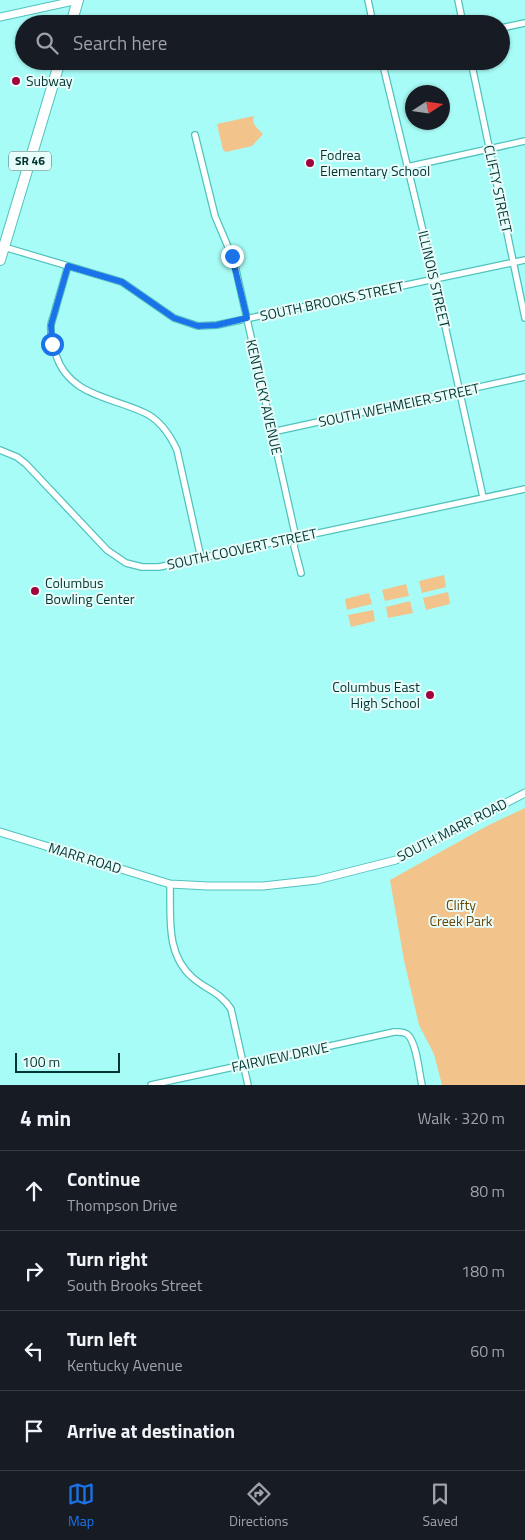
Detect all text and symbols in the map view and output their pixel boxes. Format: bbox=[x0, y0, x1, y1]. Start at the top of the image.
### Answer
search box bbox=[15, 15, 510, 70]
text: Search here bbox=[73, 28, 167, 57]
icon: search bbox=[33, 29, 61, 57]
place label: Subway bbox=[26, 70, 73, 91]
marker: Subway bbox=[10, 75, 22, 87]
north arrow bbox=[405, 85, 450, 130]
street label: CLIFTY STREET bbox=[479, 143, 518, 235]
place label: Fodrea Elementary School bbox=[320, 144, 430, 181]
road number: SR 46 bbox=[9, 152, 51, 170]
marker: Fodrea Elementary School bbox=[304, 157, 316, 169]
street label: ILLINOIS STREET bbox=[413, 228, 456, 330]
route end bbox=[221, 245, 244, 268]
street label: SOUTH BROOKS STREET bbox=[258, 275, 406, 326]
route start bbox=[41, 333, 64, 356]
street label: KENTUCKY AVENUE bbox=[241, 337, 288, 457]
street label: SOUTH WEHMEIER STREET bbox=[316, 377, 482, 432]
street label: SOUTH COOVERT STREET bbox=[165, 522, 319, 575]
place label: Columbus Bowling Center bbox=[45, 572, 135, 609]
marker: Columbus Bowling Center bbox=[29, 585, 41, 597]
place label: Columbus East High School bbox=[332, 676, 420, 713]
marker: Columbus East High School bbox=[424, 689, 436, 701]
street label: SOUTH MARR ROAD bbox=[393, 793, 511, 866]
street label: MARR ROAD bbox=[46, 836, 124, 879]
park label: Clifty Creek Park bbox=[430, 894, 493, 931]
street label: FAIRVIEW DRIVE bbox=[229, 1036, 331, 1077]
scale bar bbox=[15, 1050, 120, 1073]
text: 100 m bbox=[22, 1051, 60, 1072]
text: 4 min bbox=[20, 1102, 71, 1134]
text: Walk · 320 m bbox=[417, 1106, 505, 1130]
text: Continue bbox=[67, 1164, 140, 1193]
icon: ahead bbox=[20, 1177, 48, 1205]
text: 80 m bbox=[470, 1179, 505, 1203]
text: Thompson Drive bbox=[67, 1193, 177, 1217]
text: Turn right bbox=[67, 1244, 148, 1273]
icon: right bbox=[20, 1257, 48, 1285]
text: 180 m bbox=[461, 1259, 505, 1283]
text: South Brooks Street bbox=[67, 1273, 202, 1297]
text: Turn left bbox=[67, 1324, 137, 1353]
icon: left bbox=[20, 1337, 48, 1365]
text: 60 m bbox=[470, 1339, 505, 1363]
text: Kentucky Avenue bbox=[67, 1353, 183, 1377]
text: Arrive at destination bbox=[67, 1416, 235, 1445]
icon: arrive bbox=[20, 1417, 48, 1445]
tab: Map bbox=[67, 1480, 95, 1531]
tab: Directions bbox=[229, 1480, 288, 1531]
tab: Saved bbox=[422, 1480, 458, 1531]

